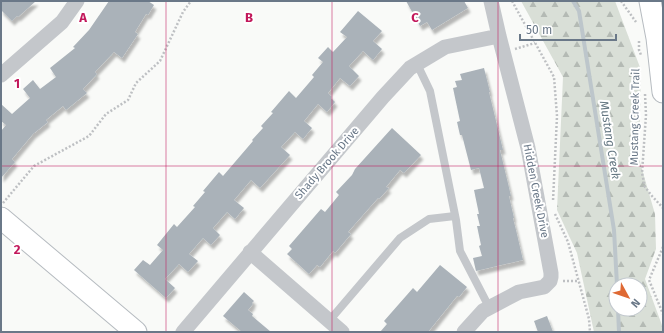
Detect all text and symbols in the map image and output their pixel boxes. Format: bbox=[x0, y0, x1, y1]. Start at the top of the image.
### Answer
text: A bbox=[78, 10, 87, 25]
text: B bbox=[245, 10, 253, 25]
text: C bbox=[411, 10, 419, 25]
scale bar bbox=[520, 16, 616, 42]
text: 50 m bbox=[526, 23, 552, 37]
street label: Mustang Creek Trail bbox=[628, 68, 642, 166]
text: 1 bbox=[14, 76, 20, 91]
water label: Mustang Creek bbox=[597, 100, 623, 181]
street label: Shady Brook Drive bbox=[292, 124, 362, 202]
street label: Hidden Creek Drive bbox=[521, 143, 551, 239]
text: 2 bbox=[14, 242, 21, 257]
north arrow bbox=[608, 277, 648, 317]
text: N bbox=[628, 296, 643, 310]

